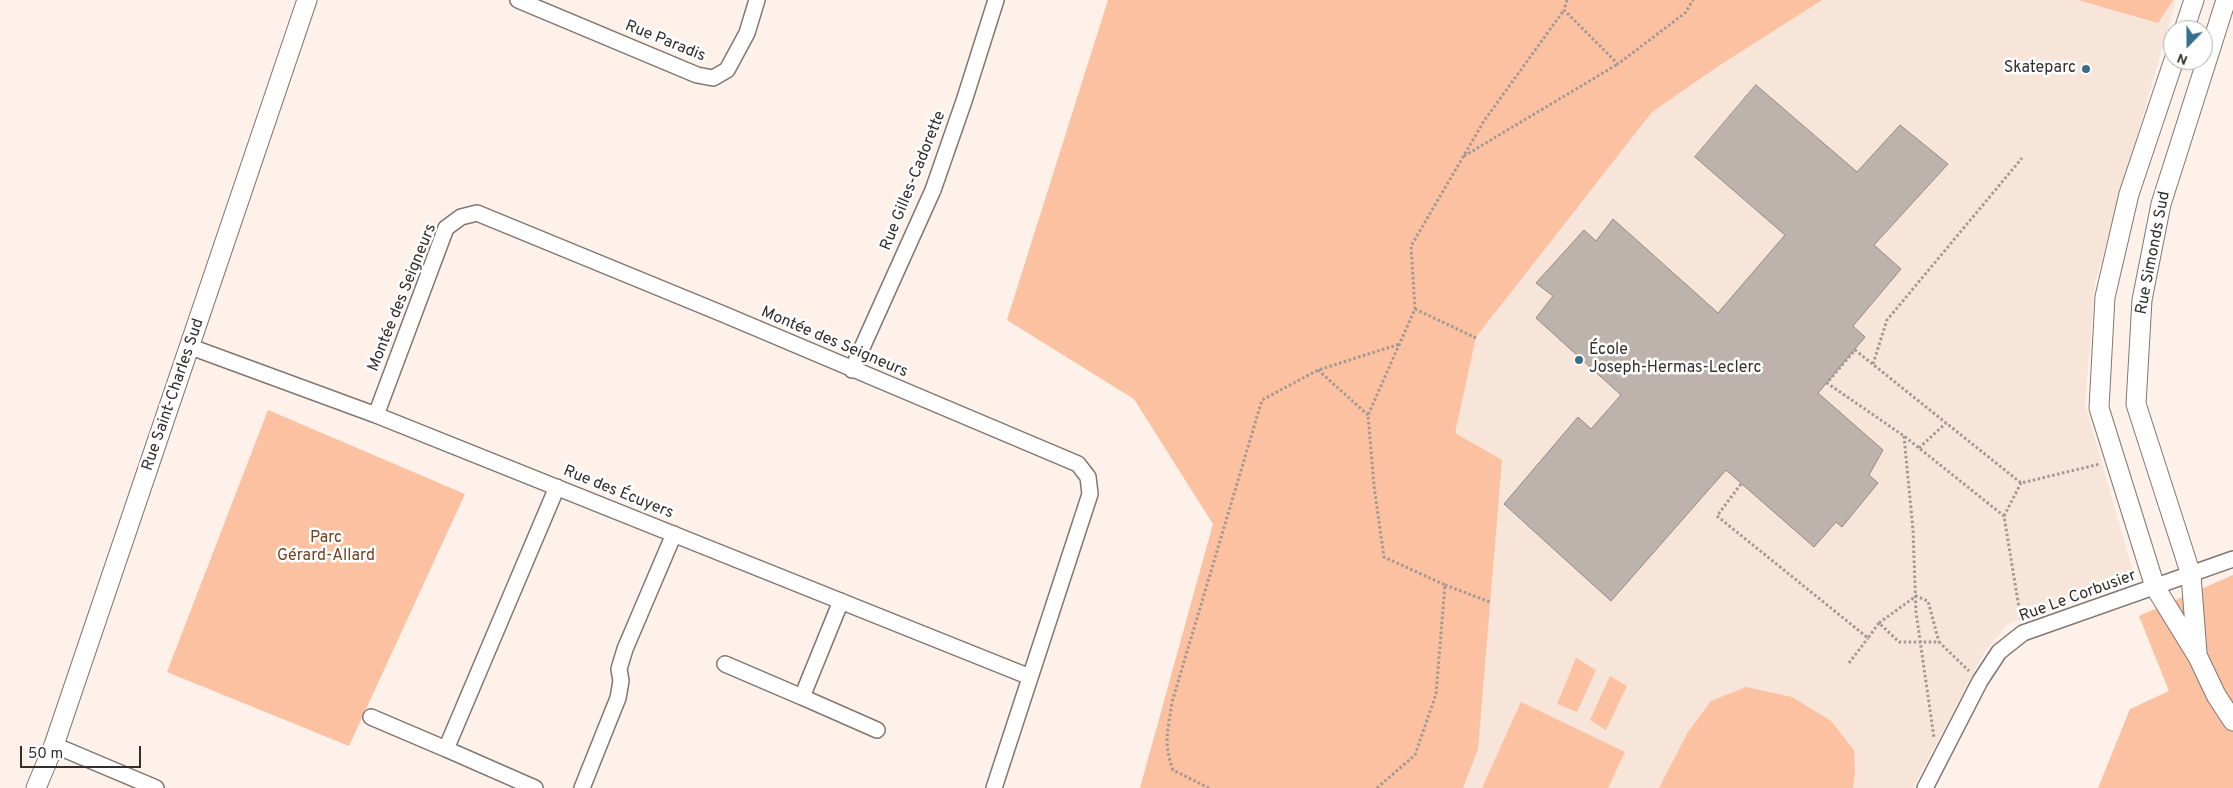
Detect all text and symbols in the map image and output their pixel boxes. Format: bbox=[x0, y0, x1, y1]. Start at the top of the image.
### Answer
street label: Rue Paradis bbox=[622, 17, 708, 67]
north arrow bbox=[2163, 20, 2213, 70]
text: N bbox=[2175, 49, 2190, 68]
place label: Skateparc bbox=[2004, 59, 2076, 79]
marker: Skateparc bbox=[2080, 63, 2092, 75]
street label: Rue Gilles-Cadorette bbox=[877, 108, 951, 254]
street label: Rue Simonds Sud bbox=[2133, 190, 2175, 316]
street label: Montée des Seigneurs bbox=[365, 221, 441, 375]
street label: Montée des Seigneurs bbox=[758, 303, 910, 383]
street label: Rue Saint-Charles Sud bbox=[139, 316, 209, 474]
place label: École Joseph-Hermas-Leclerc bbox=[1589, 341, 1761, 379]
marker: École Joseph-Hermas-Leclerc bbox=[1573, 354, 1585, 366]
street label: Rue des Écuyers bbox=[560, 462, 676, 524]
park label: Parc Gérard-Allard bbox=[277, 529, 375, 567]
street label: Rue Le Corbusier bbox=[2017, 567, 2139, 627]
scale bar bbox=[22, 736, 144, 768]
text: 50 m bbox=[28, 745, 63, 764]

